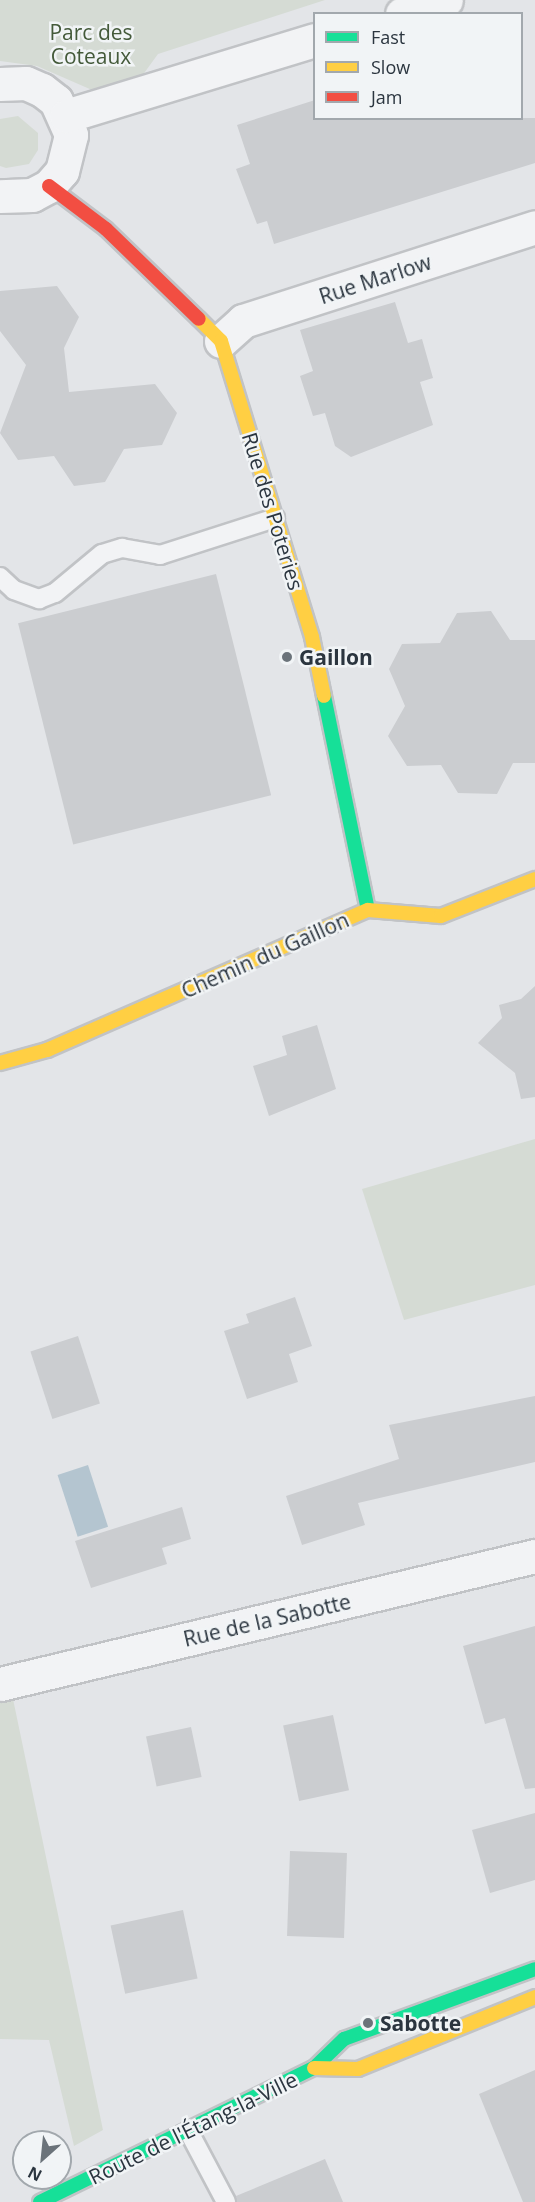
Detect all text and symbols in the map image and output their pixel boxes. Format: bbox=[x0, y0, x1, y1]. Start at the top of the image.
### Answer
legend bbox=[313, 12, 523, 120]
park label: Parc des Coteaux bbox=[49, 19, 133, 69]
text: Fast bbox=[371, 25, 405, 49]
text: Slow bbox=[371, 55, 410, 79]
text: Jam bbox=[371, 85, 403, 109]
street label: Rue Marlow bbox=[316, 249, 434, 309]
street label: Rue des Poteries bbox=[237, 429, 309, 593]
place label: Gaillon bbox=[299, 644, 373, 670]
marker: Gaillon bbox=[280, 650, 294, 664]
street label: Chemin du Gaillon bbox=[177, 907, 353, 1003]
street label: Rue de la Sabotte bbox=[181, 1588, 353, 1652]
place label: Sabotte bbox=[380, 2010, 461, 2036]
marker: Sabotte bbox=[361, 2016, 375, 2030]
street label: Route de l'Étang-la-Ville bbox=[85, 2066, 301, 2190]
north arrow bbox=[12, 2130, 72, 2190]
text: N bbox=[24, 2162, 46, 2187]

